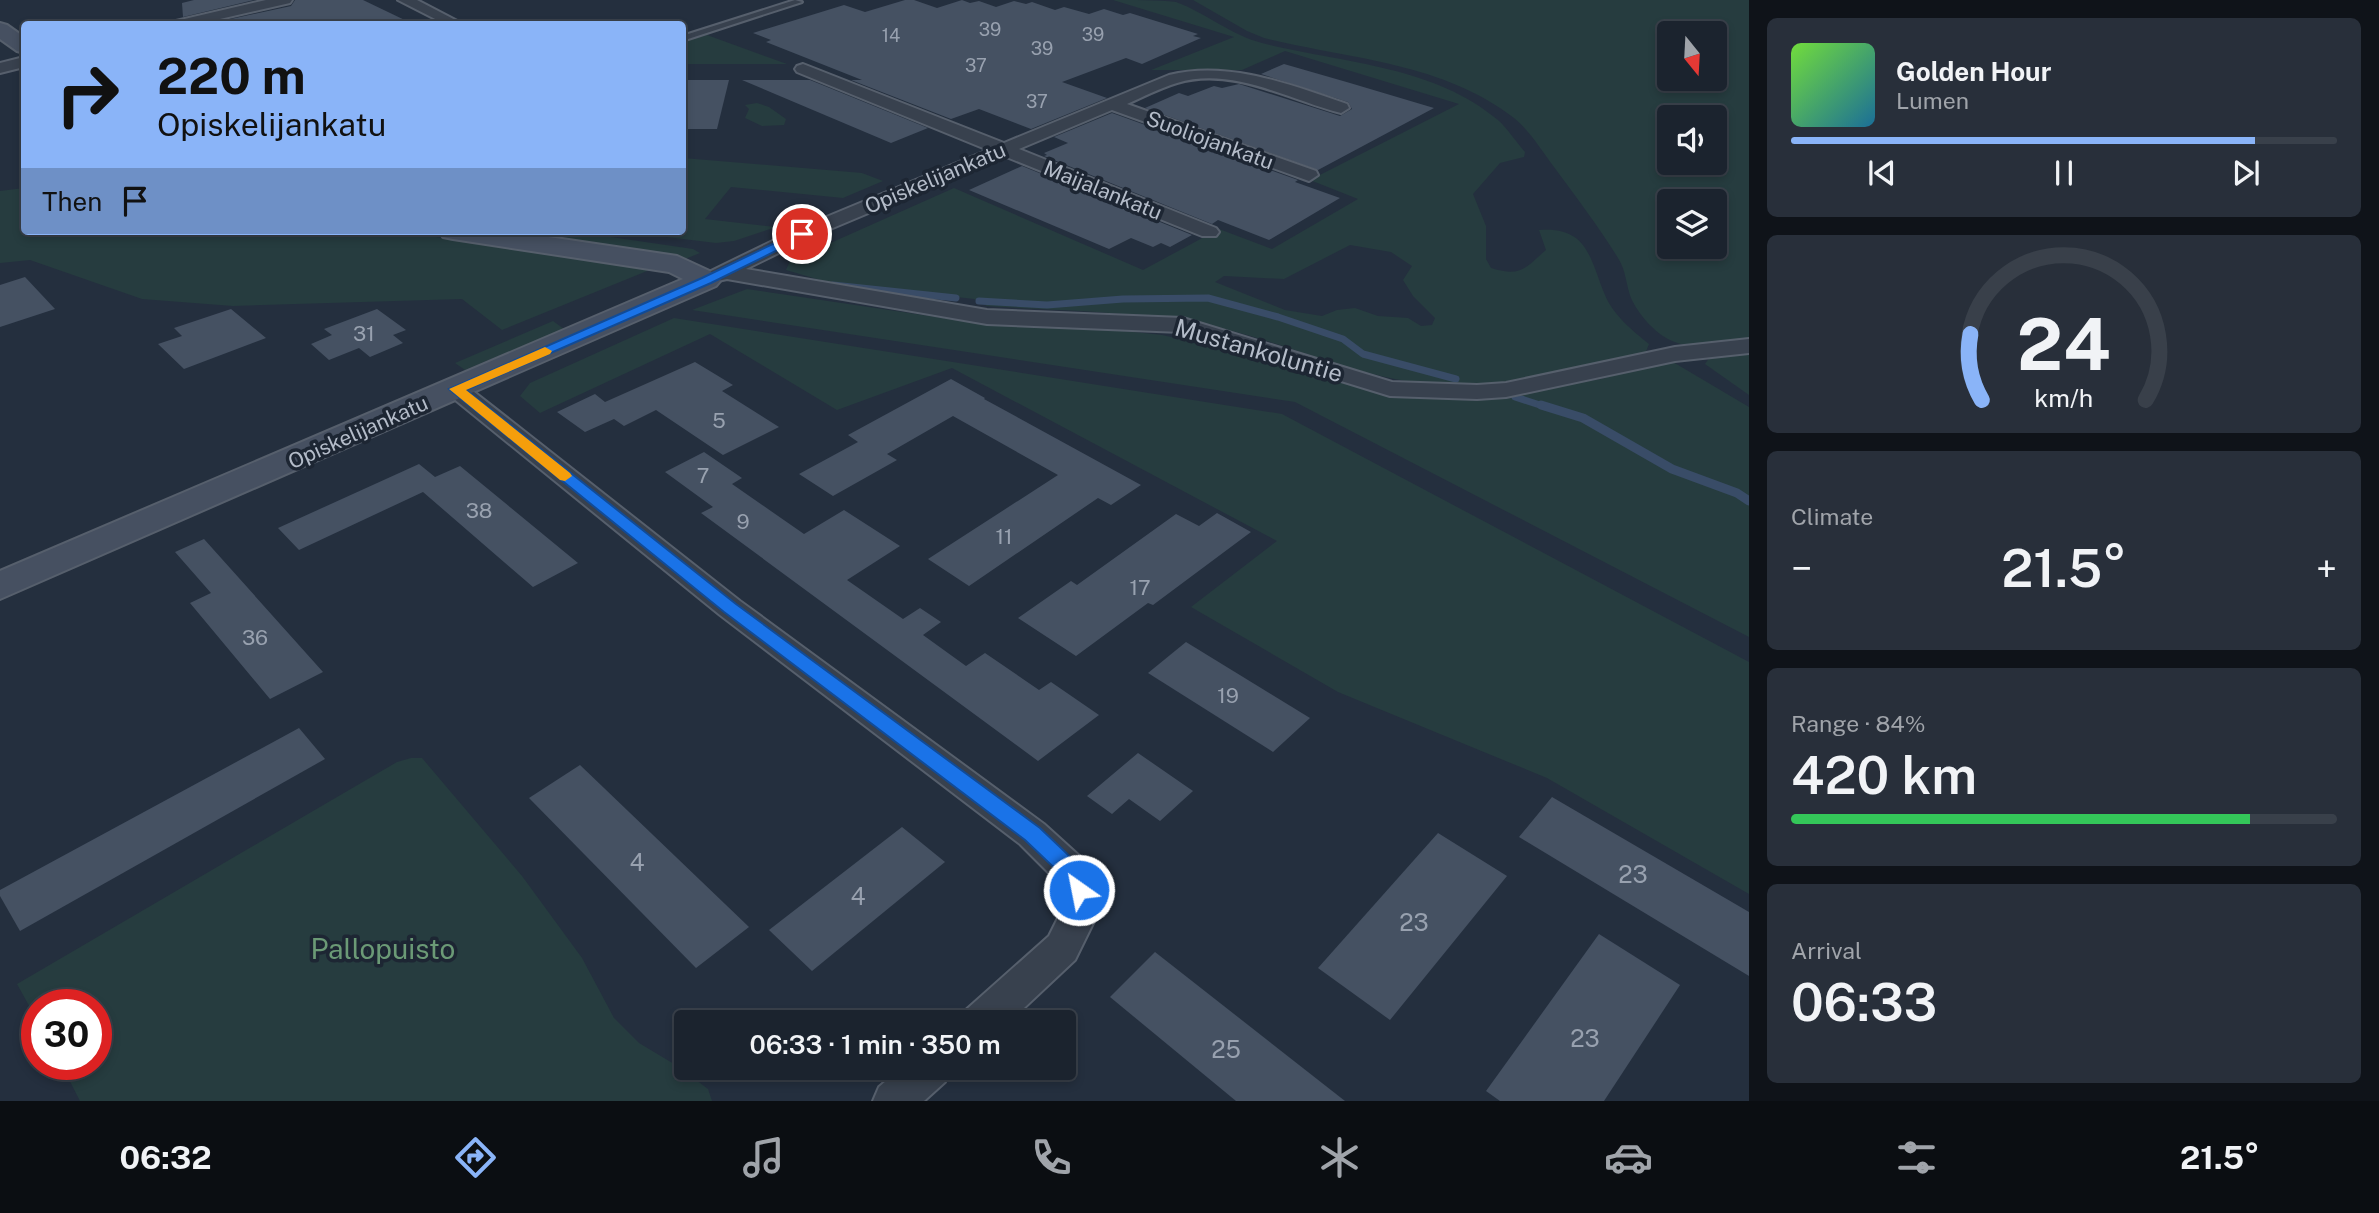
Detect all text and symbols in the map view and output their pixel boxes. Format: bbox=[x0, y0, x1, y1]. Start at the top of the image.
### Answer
house number: 39 bbox=[979, 19, 1001, 40]
north arrow bbox=[1657, 21, 1727, 91]
map controls bbox=[1657, 21, 1727, 259]
house number: 39 bbox=[1082, 24, 1104, 45]
house number: 14 bbox=[882, 25, 900, 46]
house number: 39 bbox=[1031, 38, 1053, 59]
text: 220 m bbox=[157, 47, 306, 105]
icon: right bbox=[42, 49, 133, 140]
house number: 37 bbox=[965, 55, 987, 76]
text: Golden Hour bbox=[1896, 56, 2051, 87]
text: Lumen bbox=[1896, 87, 1969, 114]
house number: 37 bbox=[1026, 91, 1048, 112]
street label: Suoliojankatu bbox=[1143, 105, 1277, 175]
button: sound bbox=[1657, 105, 1727, 175]
text: Opiskelijankatu bbox=[157, 106, 386, 143]
street label: Opiskelijankatu bbox=[861, 137, 1009, 219]
icon: previous bbox=[1863, 154, 1901, 192]
icon: pause bbox=[2045, 154, 2083, 192]
icon: next bbox=[2227, 154, 2265, 192]
street label: Maijalankatu bbox=[1040, 155, 1166, 225]
icon: arrive bbox=[116, 182, 154, 220]
text: Then bbox=[42, 186, 102, 217]
button: layers bbox=[1657, 189, 1727, 259]
pin bbox=[772, 204, 832, 264]
icon: arrive bbox=[783, 215, 821, 253]
text: 24 bbox=[2017, 301, 2111, 386]
street label: Mustankoluntie bbox=[1172, 313, 1346, 387]
house number: 31 bbox=[353, 321, 375, 346]
text: km/h bbox=[2035, 383, 2093, 413]
street label: Opiskelijankatu bbox=[284, 390, 432, 474]
house number: 5 bbox=[712, 408, 726, 433]
house number: 7 bbox=[697, 463, 709, 488]
house number: 38 bbox=[466, 498, 492, 523]
text: Climate bbox=[1791, 503, 1873, 530]
house number: 9 bbox=[736, 509, 750, 534]
house number: 11 bbox=[995, 524, 1013, 549]
text: 21.5° bbox=[2001, 538, 2127, 599]
text: − bbox=[1791, 546, 1812, 591]
text: + bbox=[2316, 546, 2337, 591]
house number: 17 bbox=[1129, 575, 1151, 600]
house number: 36 bbox=[242, 625, 268, 650]
house number: 19 bbox=[1217, 683, 1239, 708]
text: Range · 84% bbox=[1791, 710, 1926, 737]
text: 420 km bbox=[1791, 745, 1977, 806]
house number: 4 bbox=[629, 848, 645, 876]
position arrow bbox=[1042, 853, 1116, 927]
house number: 23 bbox=[1618, 860, 1648, 888]
house number: 4 bbox=[850, 882, 866, 910]
house number: 23 bbox=[1399, 908, 1429, 936]
park label: Pallopuisto bbox=[311, 932, 455, 965]
text: Arrival bbox=[1791, 937, 1862, 964]
text: 06:33 bbox=[1791, 972, 1937, 1033]
speed limit sign: 30 bbox=[21, 989, 112, 1080]
house number: 23 bbox=[1570, 1024, 1600, 1052]
text: 06:33 · 1 min · 350 m bbox=[749, 1029, 1001, 1060]
house number: 25 bbox=[1211, 1035, 1241, 1063]
icon: directions bbox=[451, 1133, 500, 1182]
icon: music bbox=[739, 1133, 788, 1182]
icon: phone bbox=[1027, 1133, 1076, 1182]
icon: climate bbox=[1315, 1133, 1364, 1182]
icon: car bbox=[1604, 1133, 1653, 1182]
icon: filters bbox=[1892, 1133, 1941, 1182]
text: 06:32 bbox=[120, 1139, 211, 1176]
text: 21.5° bbox=[2180, 1139, 2259, 1176]

